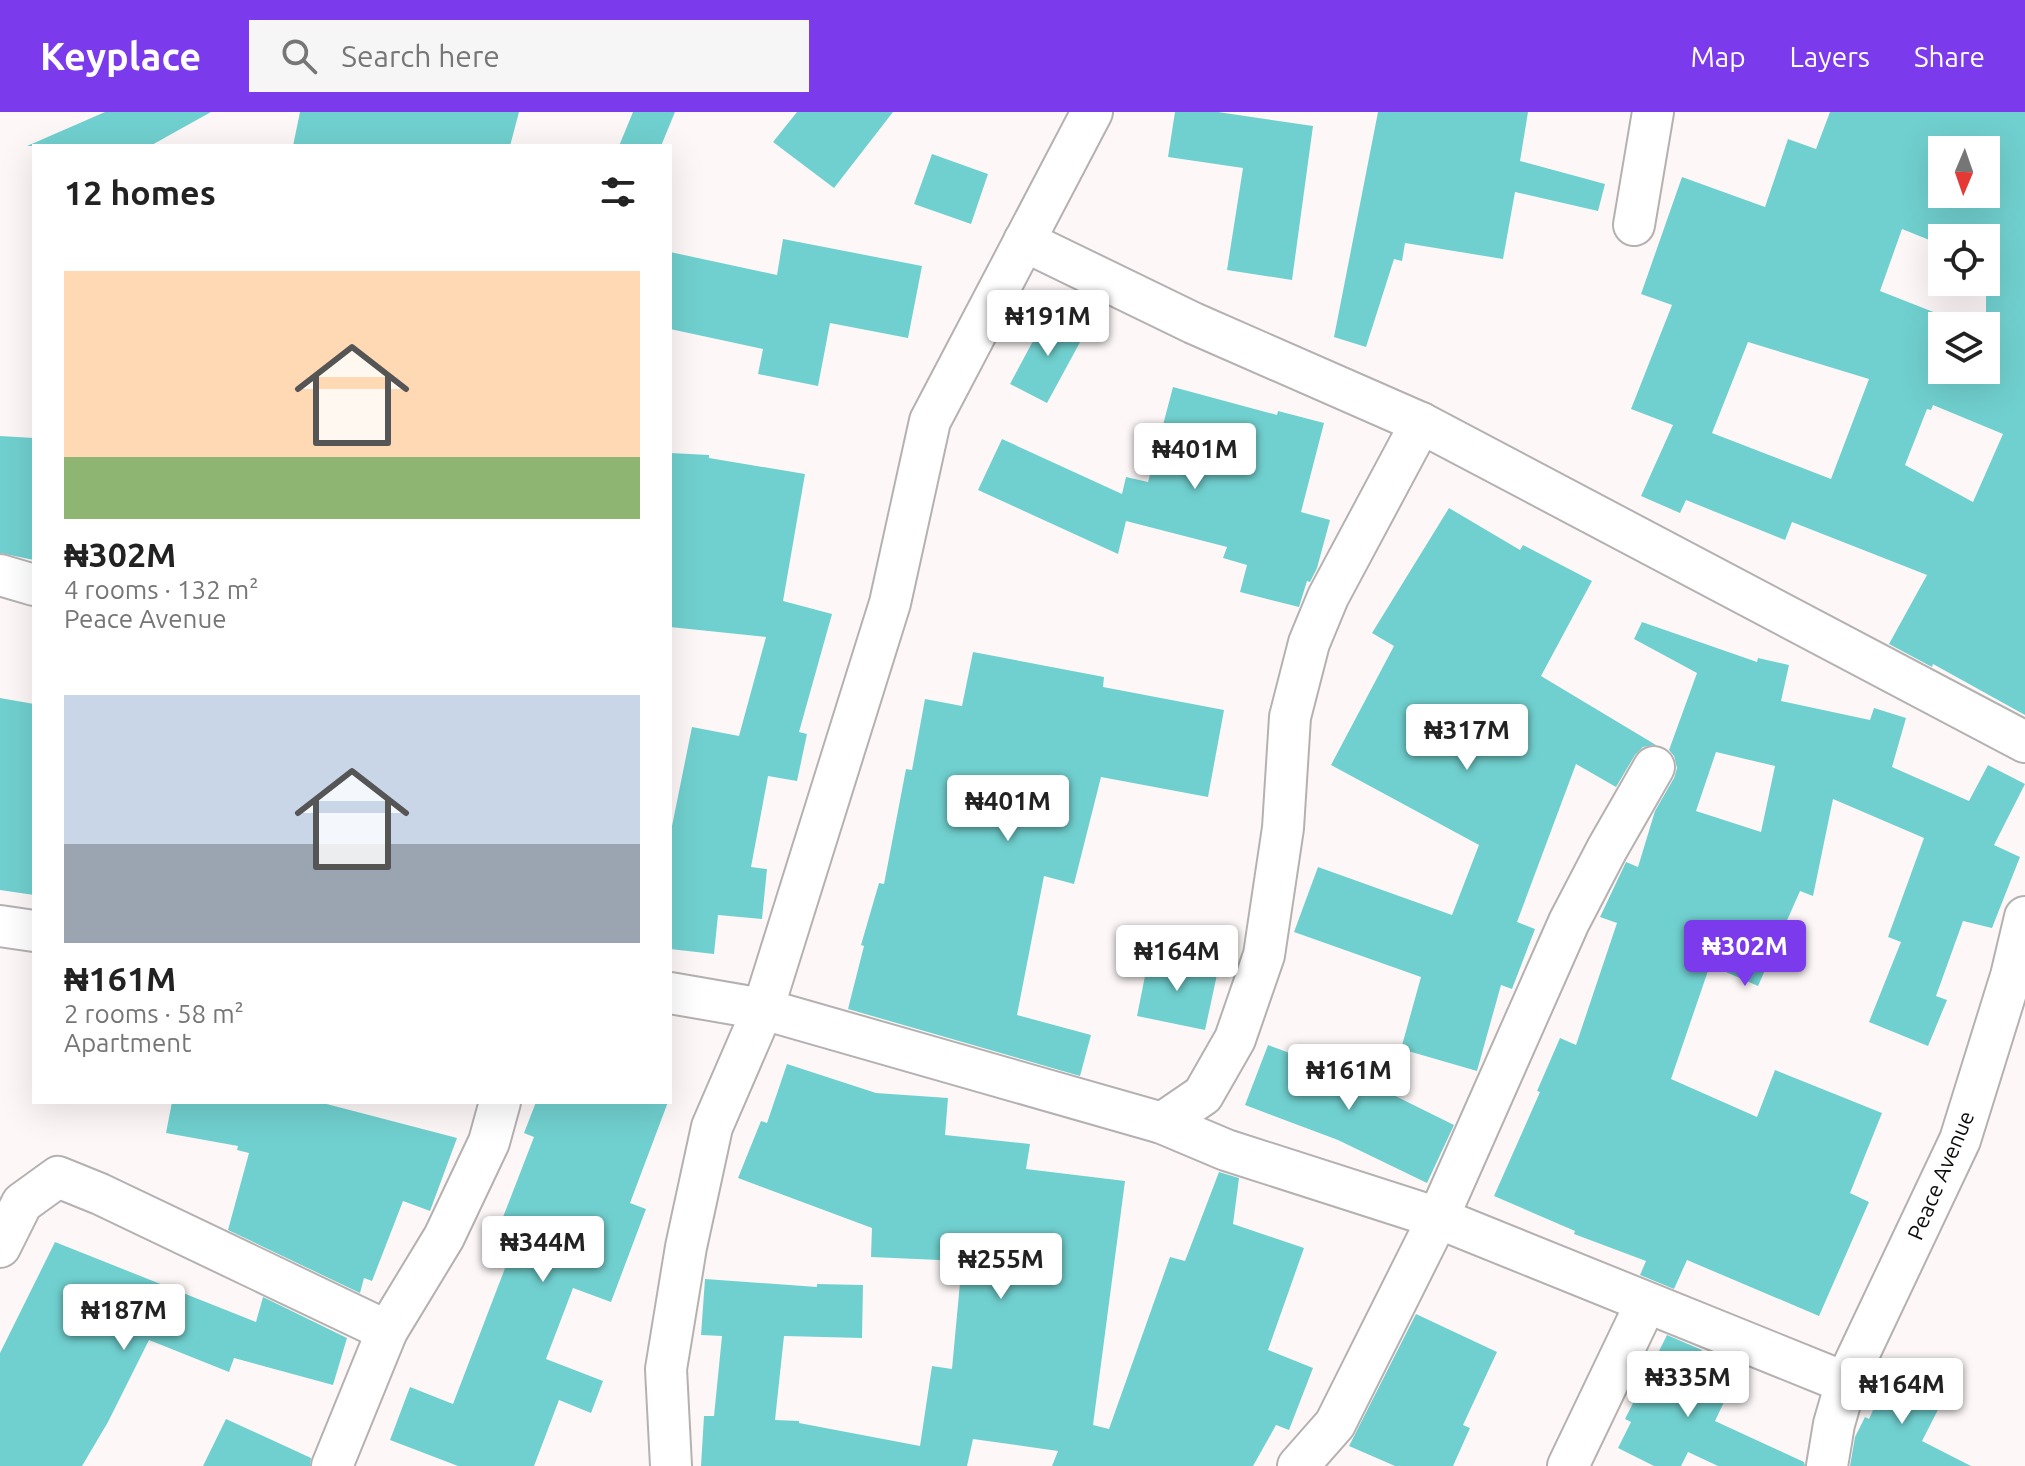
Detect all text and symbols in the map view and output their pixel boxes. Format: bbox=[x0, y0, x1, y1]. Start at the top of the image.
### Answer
search box bbox=[249, 20, 809, 92]
icon: search bbox=[277, 34, 321, 78]
text: Keyplace bbox=[40, 35, 201, 77]
text: Search here bbox=[341, 39, 500, 73]
text: Map bbox=[1690, 41, 1746, 72]
text: Layers bbox=[1790, 41, 1870, 72]
text: Share bbox=[1914, 41, 1985, 72]
north arrow bbox=[1928, 136, 2000, 208]
map controls bbox=[1928, 136, 2000, 384]
icon: filters bbox=[596, 170, 640, 214]
text: 12 homes bbox=[64, 173, 216, 211]
button: locate bbox=[1928, 224, 2000, 296]
pin: ₦191M bbox=[992, 290, 1104, 358]
text: ₦191M bbox=[1005, 301, 1091, 330]
button: layers bbox=[1928, 312, 2000, 384]
icon: home bbox=[280, 323, 424, 467]
pin: ₦401M bbox=[1139, 423, 1251, 491]
text: ₦401M bbox=[1152, 434, 1238, 463]
text: ₦302M bbox=[64, 535, 176, 573]
text: 4 rooms · 132 m² bbox=[64, 575, 259, 604]
text: Peace Avenue bbox=[64, 604, 227, 633]
pin: ₦317M bbox=[1411, 704, 1523, 772]
text: ₦317M bbox=[1424, 715, 1510, 744]
icon: home bbox=[280, 747, 424, 891]
pin: ₦401M bbox=[952, 775, 1064, 843]
text: ₦401M bbox=[965, 786, 1051, 815]
pin: ₦302M bbox=[1689, 920, 1801, 988]
pin: ₦164M bbox=[1121, 925, 1233, 993]
text: ₦302M bbox=[1702, 931, 1788, 960]
text: ₦164M bbox=[1134, 936, 1220, 965]
text: ₦161M bbox=[64, 959, 176, 997]
text: 2 rooms · 58 m² bbox=[64, 999, 244, 1028]
text: Apartment bbox=[64, 1028, 191, 1057]
pin: ₦161M bbox=[1293, 1044, 1405, 1112]
text: ₦161M bbox=[1306, 1055, 1392, 1084]
street label: Peace Avenue bbox=[1902, 1107, 1978, 1243]
pin: ₦344M bbox=[487, 1216, 599, 1284]
text: ₦344M bbox=[500, 1227, 586, 1256]
pin: ₦255M bbox=[945, 1233, 1057, 1301]
text: ₦255M bbox=[958, 1244, 1044, 1273]
pin: ₦187M bbox=[68, 1284, 180, 1352]
text: ₦187M bbox=[81, 1295, 167, 1324]
pin: ₦335M bbox=[1632, 1351, 1744, 1419]
pin: ₦164M bbox=[1846, 1358, 1958, 1426]
text: ₦335M bbox=[1645, 1362, 1731, 1391]
text: ₦164M bbox=[1859, 1369, 1945, 1398]

